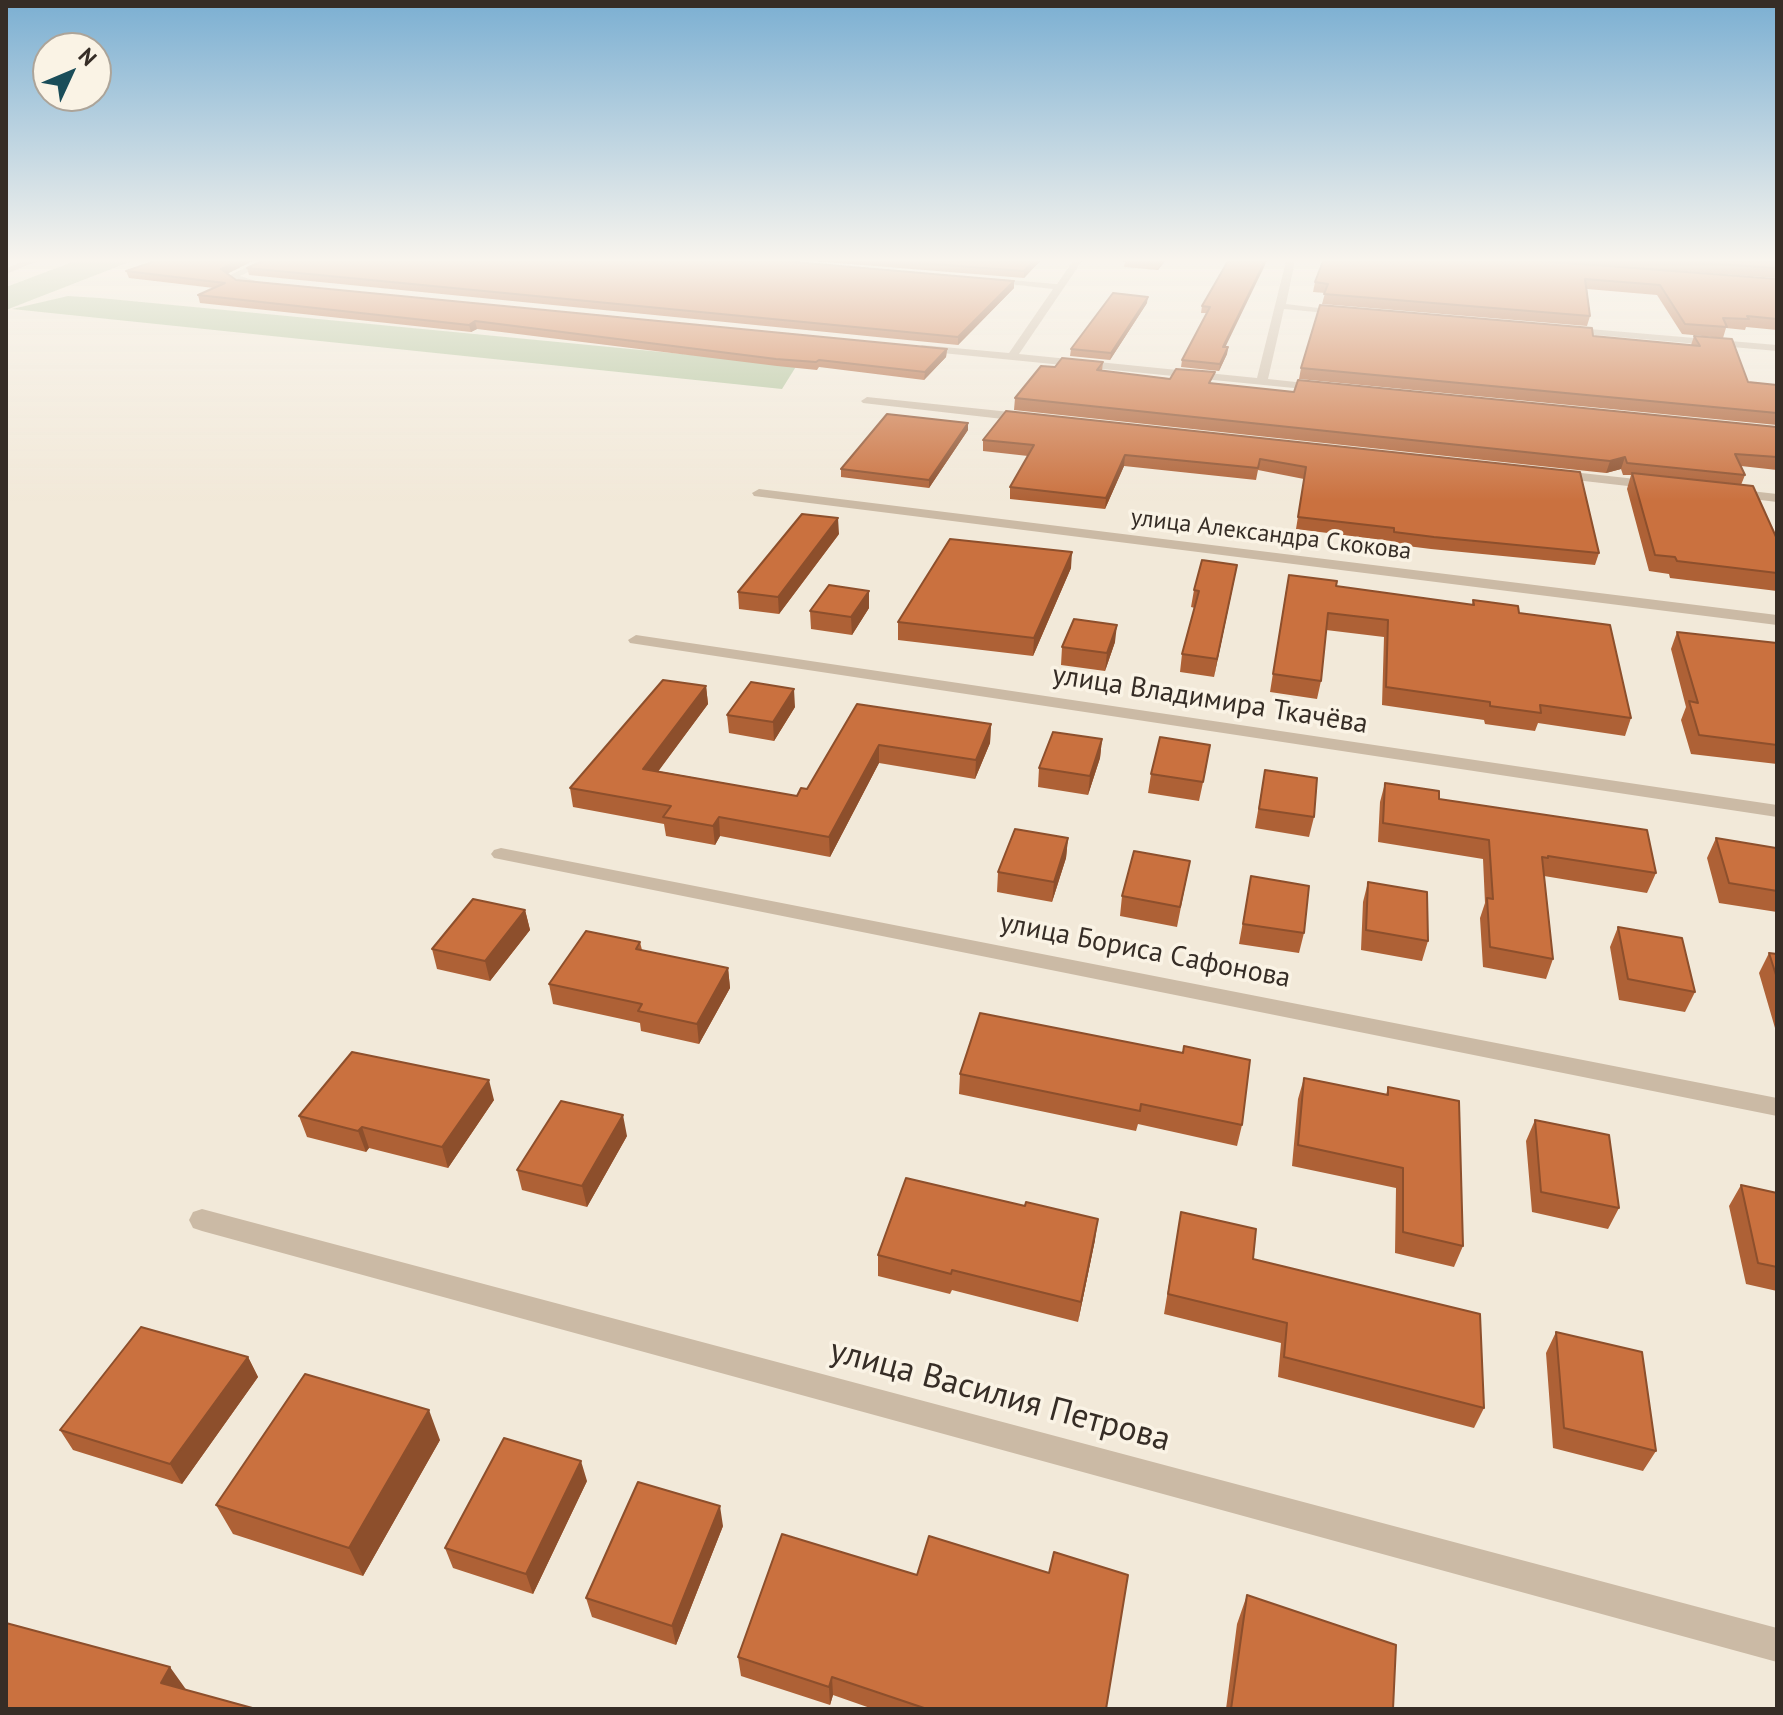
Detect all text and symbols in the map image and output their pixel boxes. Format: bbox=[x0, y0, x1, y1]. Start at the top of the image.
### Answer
north arrow bbox=[32, 32, 112, 112]
text: N bbox=[73, 42, 103, 72]
street label: улица Александра Скокова bbox=[1129, 503, 1413, 567]
street label: улица Владимира Ткачёва bbox=[1050, 658, 1370, 742]
street label: улица Бориса Сафонова bbox=[997, 906, 1293, 996]
street label: улица Василия Петрова bbox=[825, 1331, 1175, 1461]

